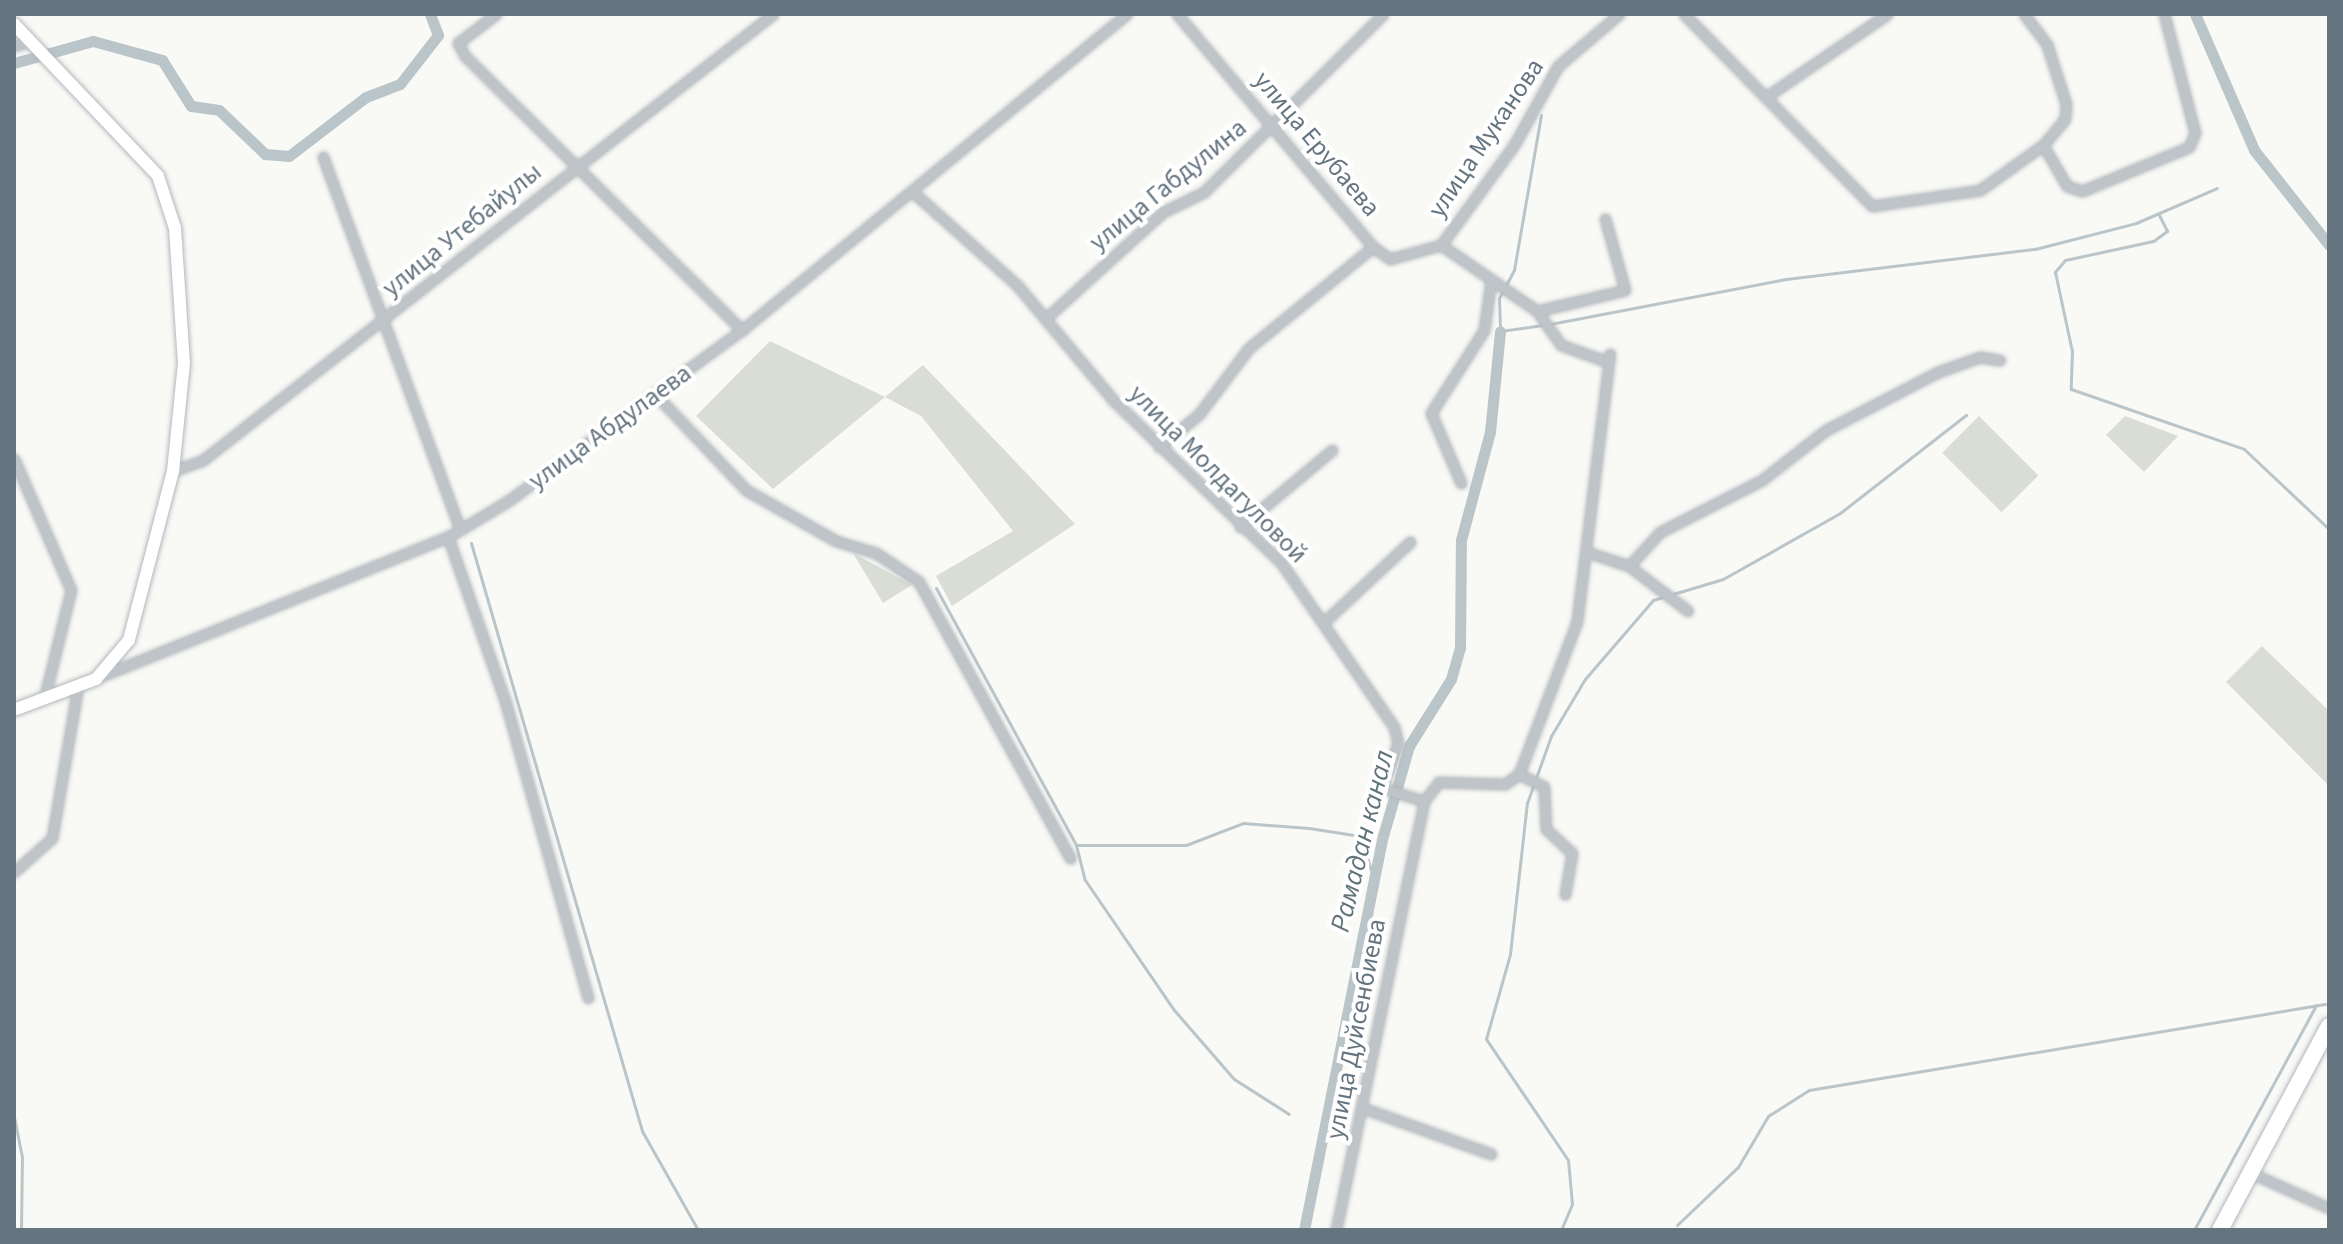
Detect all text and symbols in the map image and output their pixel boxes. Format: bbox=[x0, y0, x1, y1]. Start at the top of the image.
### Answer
street label: улица Муканова bbox=[1421, 53, 1551, 223]
street label: улица Ерубаева bbox=[1247, 65, 1387, 223]
street label: улица Габдулина bbox=[1083, 112, 1253, 258]
street label: улица Утебайулы bbox=[376, 156, 548, 304]
street label: улица Абдулаева bbox=[523, 358, 697, 496]
street label: улица Молдагуловой bbox=[1122, 378, 1314, 570]
water label: Рамадан канал bbox=[1323, 747, 1401, 935]
street label: улица Дуйсенбиева bbox=[1319, 916, 1393, 1142]

